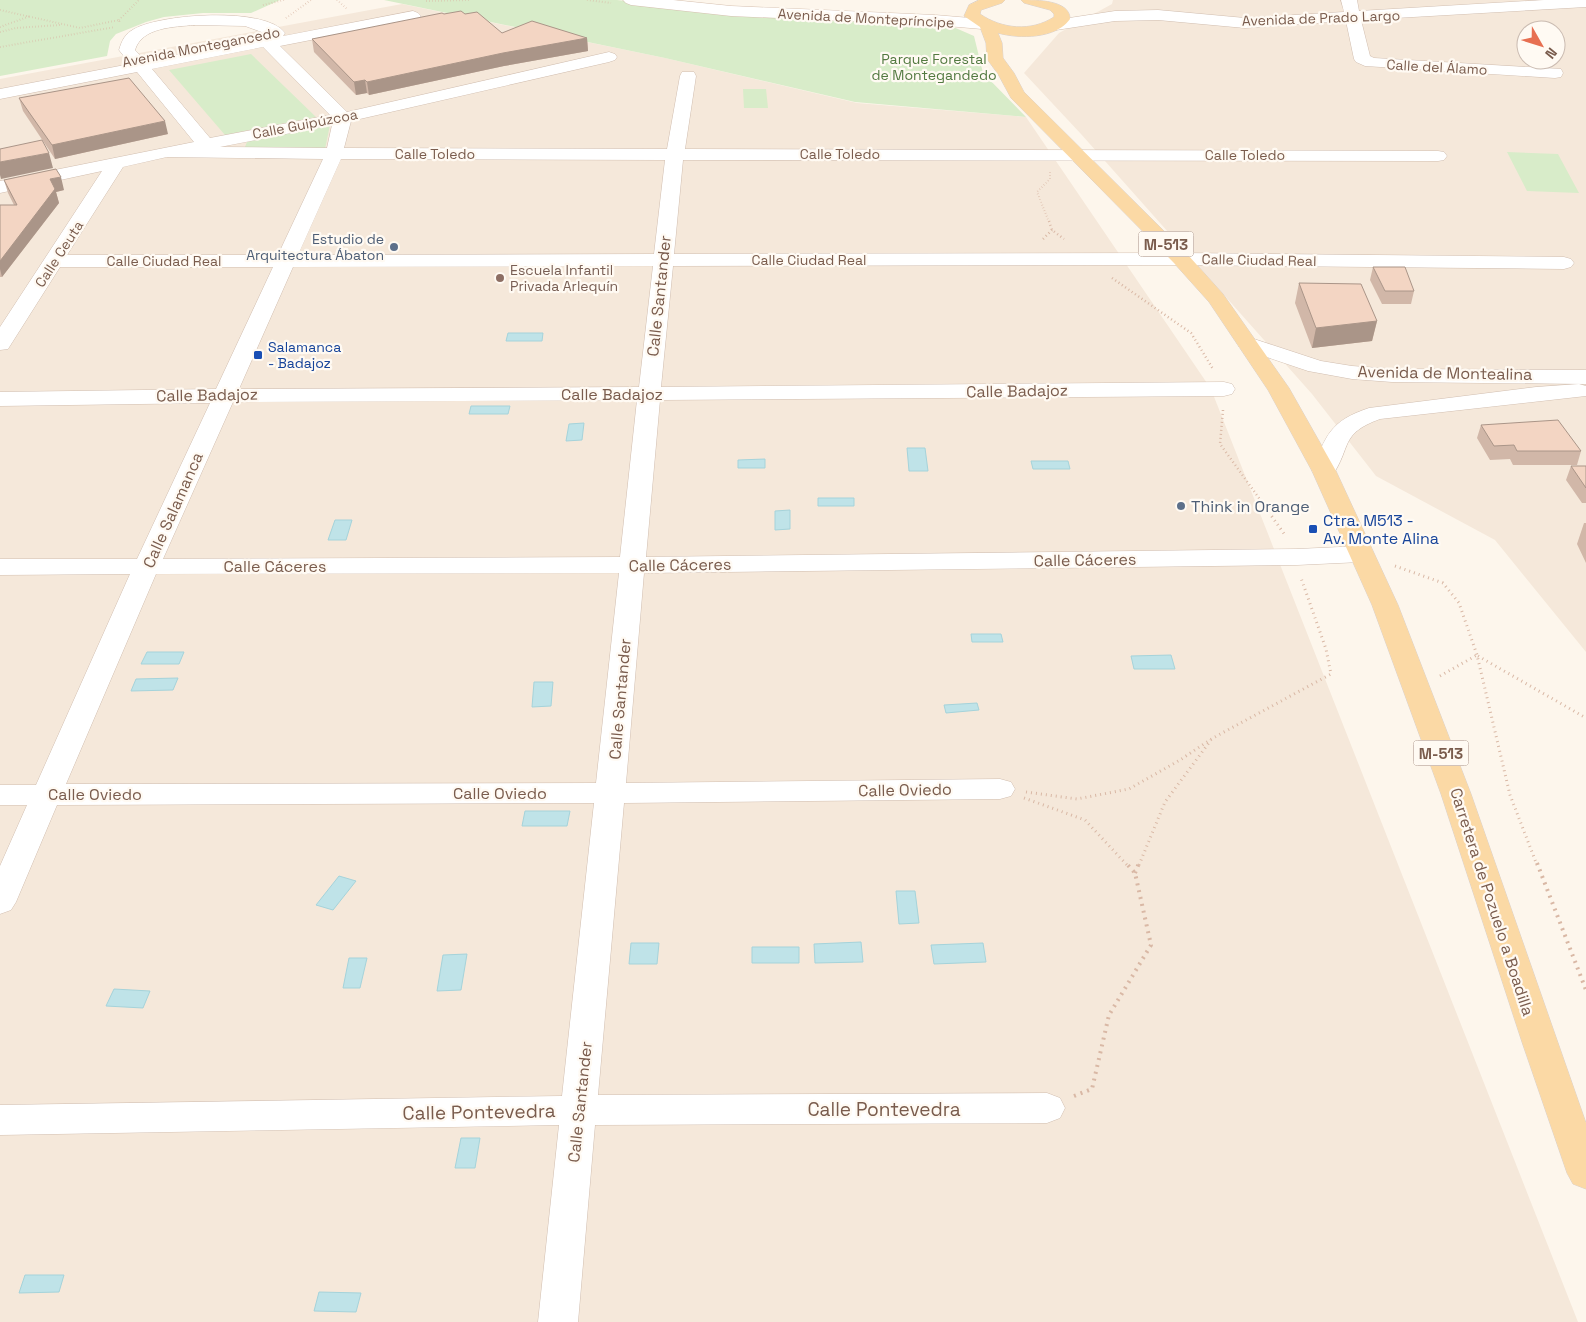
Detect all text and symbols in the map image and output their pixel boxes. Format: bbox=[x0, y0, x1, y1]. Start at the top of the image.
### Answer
street label: Avenida de Montepríncipe bbox=[777, 4, 955, 32]
street label: Avenida de Prado Largo bbox=[1241, 6, 1401, 30]
north arrow bbox=[1516, 20, 1566, 70]
street label: Avenida Montegancedo bbox=[121, 23, 281, 71]
text: N bbox=[1541, 44, 1561, 62]
park label: Parque Forestal de Montegandedo bbox=[871, 50, 997, 84]
street label: Calle del Álamo bbox=[1386, 55, 1488, 79]
street label: Calle Guipúzcoa bbox=[251, 105, 359, 143]
street label: Calle Toledo bbox=[395, 145, 475, 163]
street label: Calle Toledo bbox=[800, 145, 880, 163]
street label: Calle Toledo bbox=[1205, 146, 1285, 164]
street label: Calle Ceuta bbox=[31, 217, 87, 291]
place label: Estudio de Arquitectura Ábaton bbox=[246, 230, 384, 264]
road number: M-513 bbox=[1138, 232, 1194, 256]
street label: Calle Santander bbox=[642, 234, 676, 358]
marker: Estudio de Arquitectura Ábaton bbox=[388, 241, 400, 253]
street label: Calle Ciudad Real bbox=[1201, 250, 1317, 270]
street label: Calle Ciudad Real bbox=[752, 251, 866, 269]
street label: Calle Ciudad Real bbox=[107, 252, 221, 270]
place label: Escuela Infantil Privada Arlequín bbox=[510, 261, 618, 295]
marker: Escuela Infantil Privada Arlequín bbox=[494, 272, 506, 284]
place label: Salamanca - Badajoz bbox=[268, 338, 341, 372]
marker: Salamanca - Badajoz bbox=[252, 349, 264, 361]
street label: Avenida de Montealina bbox=[1357, 361, 1533, 385]
street label: Calle Badajoz bbox=[966, 380, 1068, 402]
street label: Calle Badajoz bbox=[156, 384, 258, 406]
street label: Calle Badajoz bbox=[561, 384, 663, 405]
street label: Calle Salamanca bbox=[138, 449, 208, 571]
place label: Think in Orange bbox=[1191, 496, 1310, 517]
marker: Think in Orange bbox=[1175, 500, 1187, 512]
place label: Ctra. M513 - Av. Monte Alina bbox=[1323, 510, 1439, 549]
marker: Ctra. M513 - Av. Monte Alina bbox=[1307, 523, 1319, 535]
street label: Calle Cáceres bbox=[1033, 549, 1137, 571]
street label: Calle Cáceres bbox=[628, 554, 732, 576]
street label: Calle Cáceres bbox=[224, 556, 326, 577]
street label: Calle Santander bbox=[604, 638, 636, 760]
road number: M-513 bbox=[1414, 740, 1468, 766]
street label: Calle Oviedo bbox=[858, 779, 952, 801]
street label: Calle Oviedo bbox=[453, 783, 547, 804]
street label: Calle Oviedo bbox=[48, 784, 142, 805]
street label: Carretera de Pozuelo a Boadilla bbox=[1445, 785, 1539, 1019]
street label: Calle Santander bbox=[563, 1040, 597, 1164]
street label: Calle Pontevedra bbox=[807, 1097, 961, 1122]
street label: Calle Pontevedra bbox=[402, 1098, 556, 1126]

